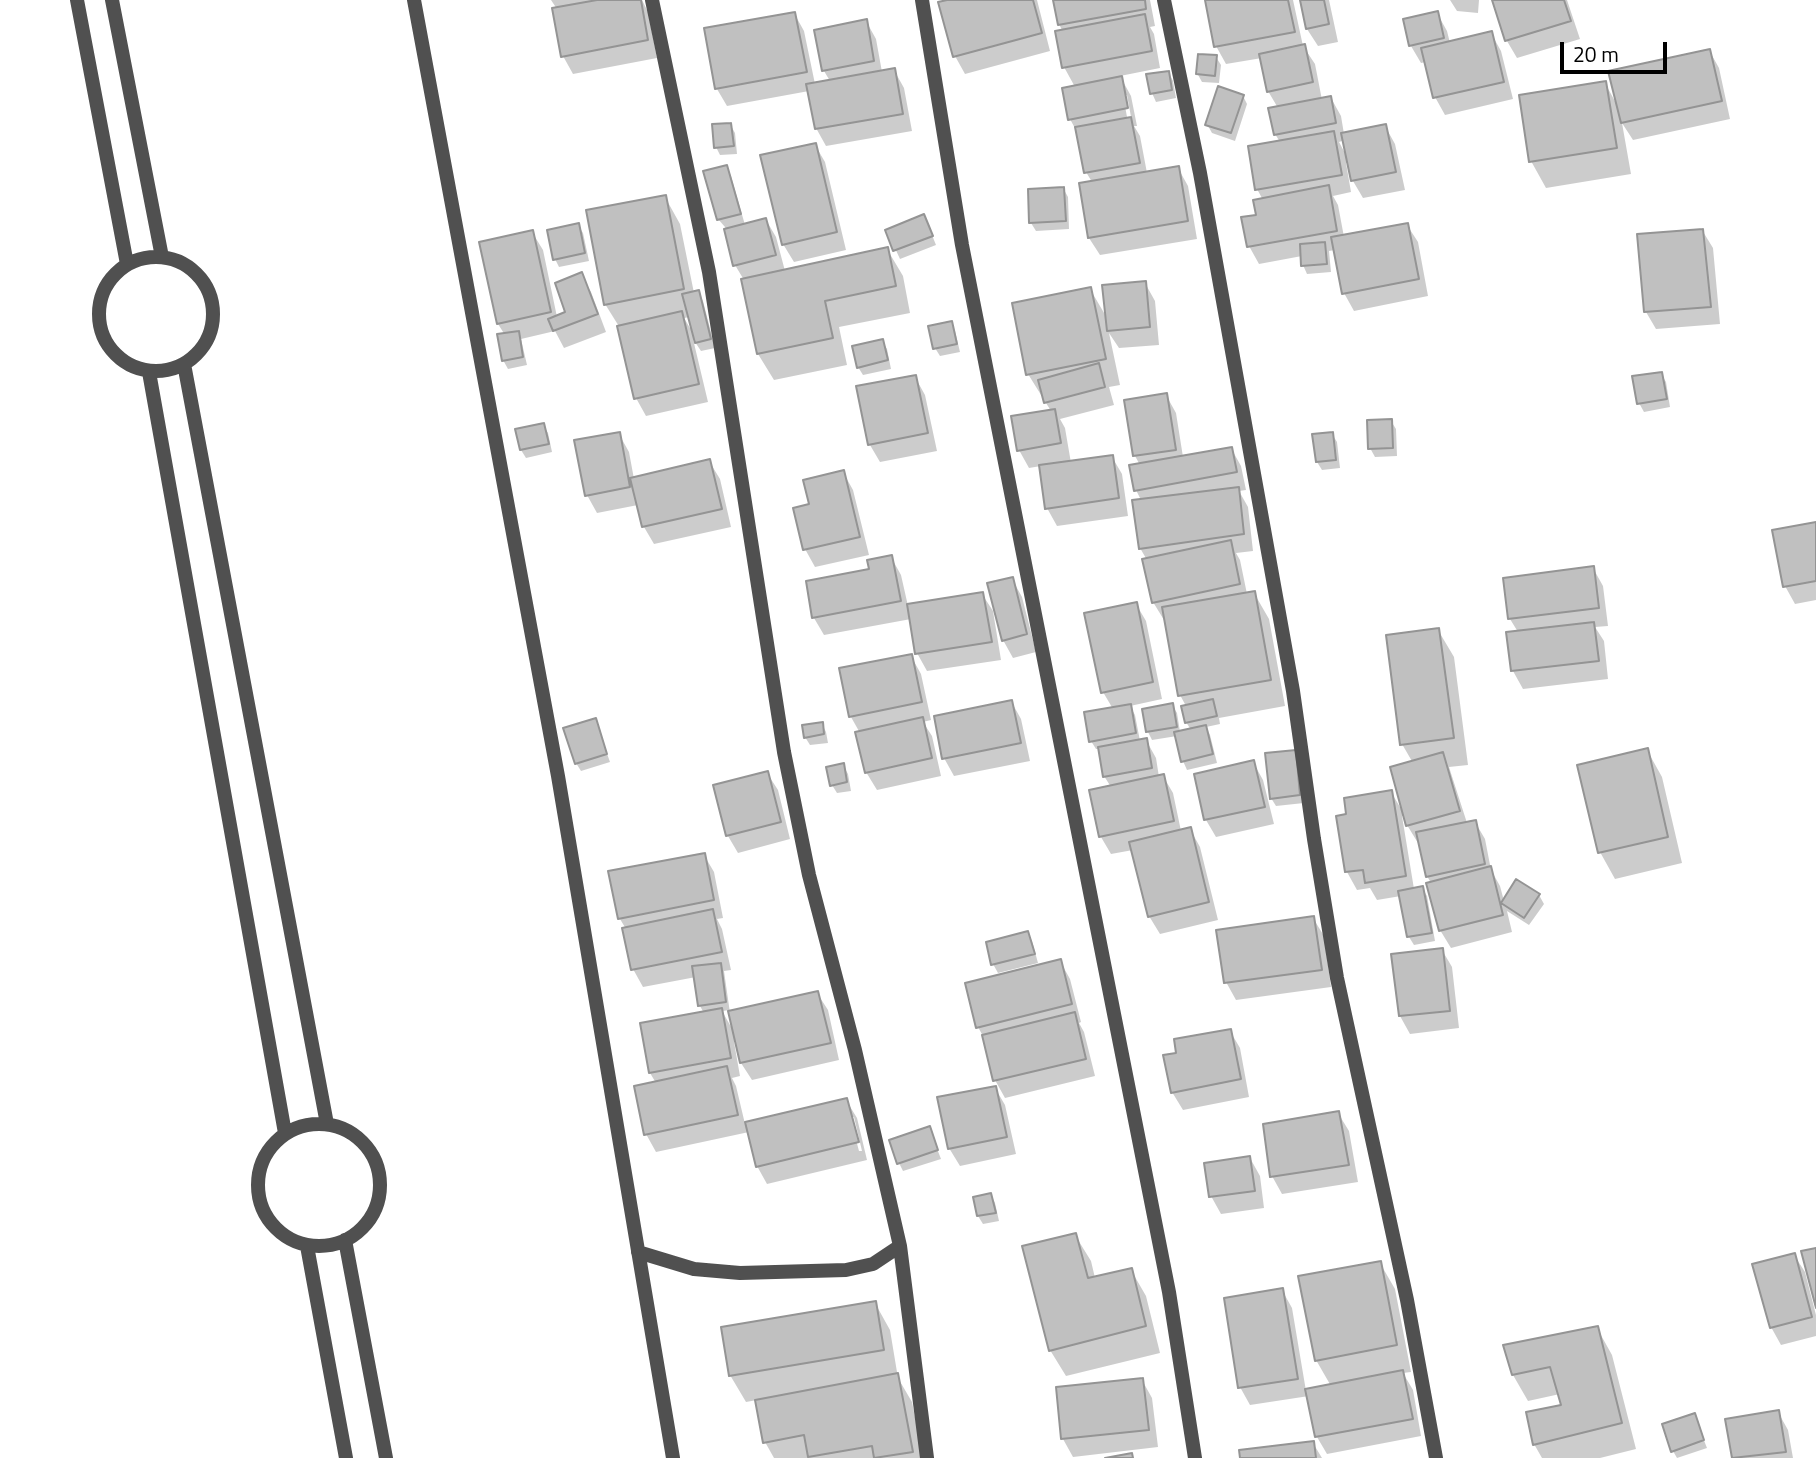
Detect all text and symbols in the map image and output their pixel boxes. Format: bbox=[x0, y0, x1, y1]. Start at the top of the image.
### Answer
scale bar bbox=[1564, 28, 1671, 72]
text: 20 m bbox=[1573, 38, 1619, 70]

